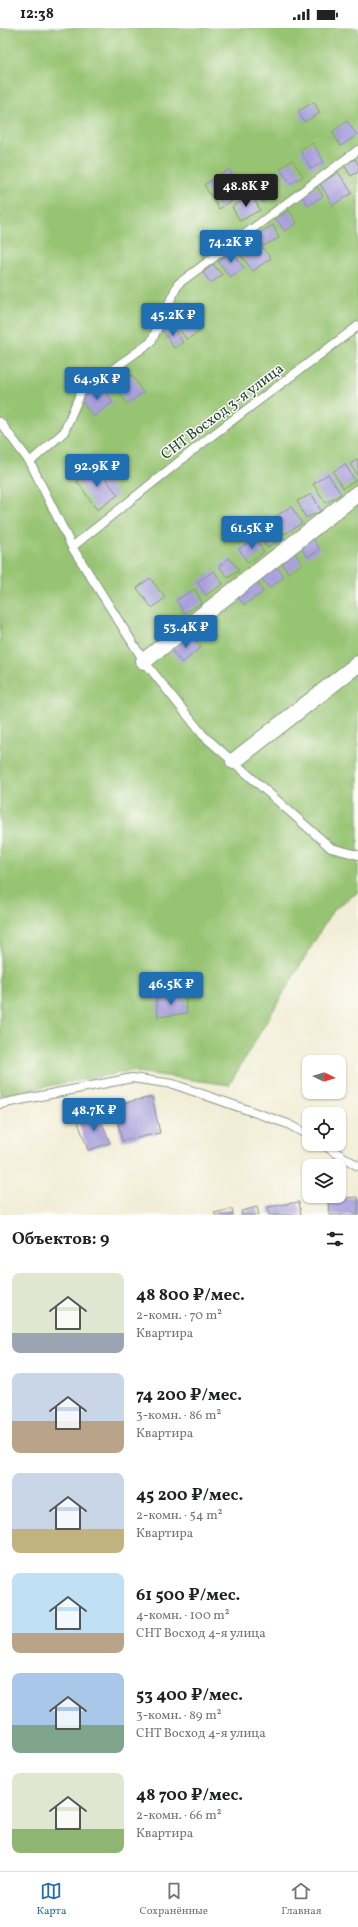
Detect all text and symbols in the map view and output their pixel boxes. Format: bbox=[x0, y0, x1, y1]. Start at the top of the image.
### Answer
text: 12:38 bbox=[20, 4, 54, 25]
pin: 48.8K ₽ bbox=[209, 174, 283, 208]
text: 48.8K ₽ bbox=[223, 178, 269, 196]
pin: 74.2K ₽ bbox=[194, 230, 268, 264]
text: 74.2K ₽ bbox=[209, 234, 253, 252]
pin: 45.2K ₽ bbox=[136, 303, 210, 337]
text: 45.2K ₽ bbox=[150, 307, 196, 325]
street label: СНТ Восход 3-я улица bbox=[157, 359, 289, 465]
pin: 64.9K ₽ bbox=[60, 367, 134, 401]
text: 64.9K ₽ bbox=[74, 371, 120, 389]
pin: 92.9K ₽ bbox=[60, 454, 134, 488]
text: 92.9K ₽ bbox=[74, 458, 120, 476]
pin: 61.5K ₽ bbox=[215, 516, 289, 550]
text: 61.5K ₽ bbox=[230, 520, 274, 538]
pin: 53.4K ₽ bbox=[149, 615, 223, 649]
text: 53.4K ₽ bbox=[163, 619, 209, 637]
pin: 46.5K ₽ bbox=[134, 972, 208, 1006]
text: 46.5K ₽ bbox=[148, 976, 194, 994]
north arrow bbox=[302, 1055, 346, 1099]
map controls bbox=[302, 1055, 346, 1203]
pin: 48.7K ₽ bbox=[57, 1098, 131, 1132]
text: 48.7K ₽ bbox=[71, 1102, 117, 1120]
button: locate bbox=[302, 1107, 346, 1151]
button: layers bbox=[302, 1159, 346, 1203]
text: Объектов: 9 bbox=[12, 1228, 109, 1251]
icon: filters bbox=[324, 1228, 346, 1250]
text: 48 800 ₽/мес. bbox=[136, 1284, 245, 1307]
icon: home bbox=[44, 1289, 92, 1337]
text: 2-комн. · 70 m² bbox=[136, 1307, 222, 1325]
text: Квартира bbox=[136, 1325, 193, 1343]
text: 74 200 ₽/мес. bbox=[136, 1384, 242, 1407]
icon: home bbox=[44, 1389, 92, 1437]
text: 3-комн. · 86 m² bbox=[136, 1407, 221, 1425]
text: Квартира bbox=[136, 1425, 193, 1443]
text: 45 200 ₽/мес. bbox=[136, 1484, 243, 1507]
icon: home bbox=[44, 1489, 92, 1537]
text: 2-комн. · 54 m² bbox=[136, 1507, 222, 1525]
text: Квартира bbox=[136, 1525, 193, 1543]
text: 61 500 ₽/мес. bbox=[136, 1584, 240, 1607]
icon: home bbox=[44, 1589, 92, 1637]
text: 4-комн. · 100 m² bbox=[136, 1607, 230, 1625]
text: СНТ Восход 4-я улица bbox=[136, 1625, 266, 1643]
text: 53 400 ₽/мес. bbox=[136, 1684, 243, 1707]
icon: home bbox=[44, 1689, 92, 1737]
text: 3-комн. · 89 m² bbox=[136, 1707, 221, 1725]
text: СНТ Восход 4-я улица bbox=[136, 1725, 266, 1743]
text: 48 700 ₽/мес. bbox=[136, 1784, 243, 1807]
icon: home bbox=[44, 1789, 92, 1837]
text: 2-комн. · 66 m² bbox=[136, 1807, 222, 1825]
text: Квартира bbox=[136, 1825, 193, 1843]
tab: Карта bbox=[37, 1880, 66, 1919]
tab: Сохранённые bbox=[139, 1880, 208, 1919]
tab: Главная bbox=[281, 1880, 321, 1919]

